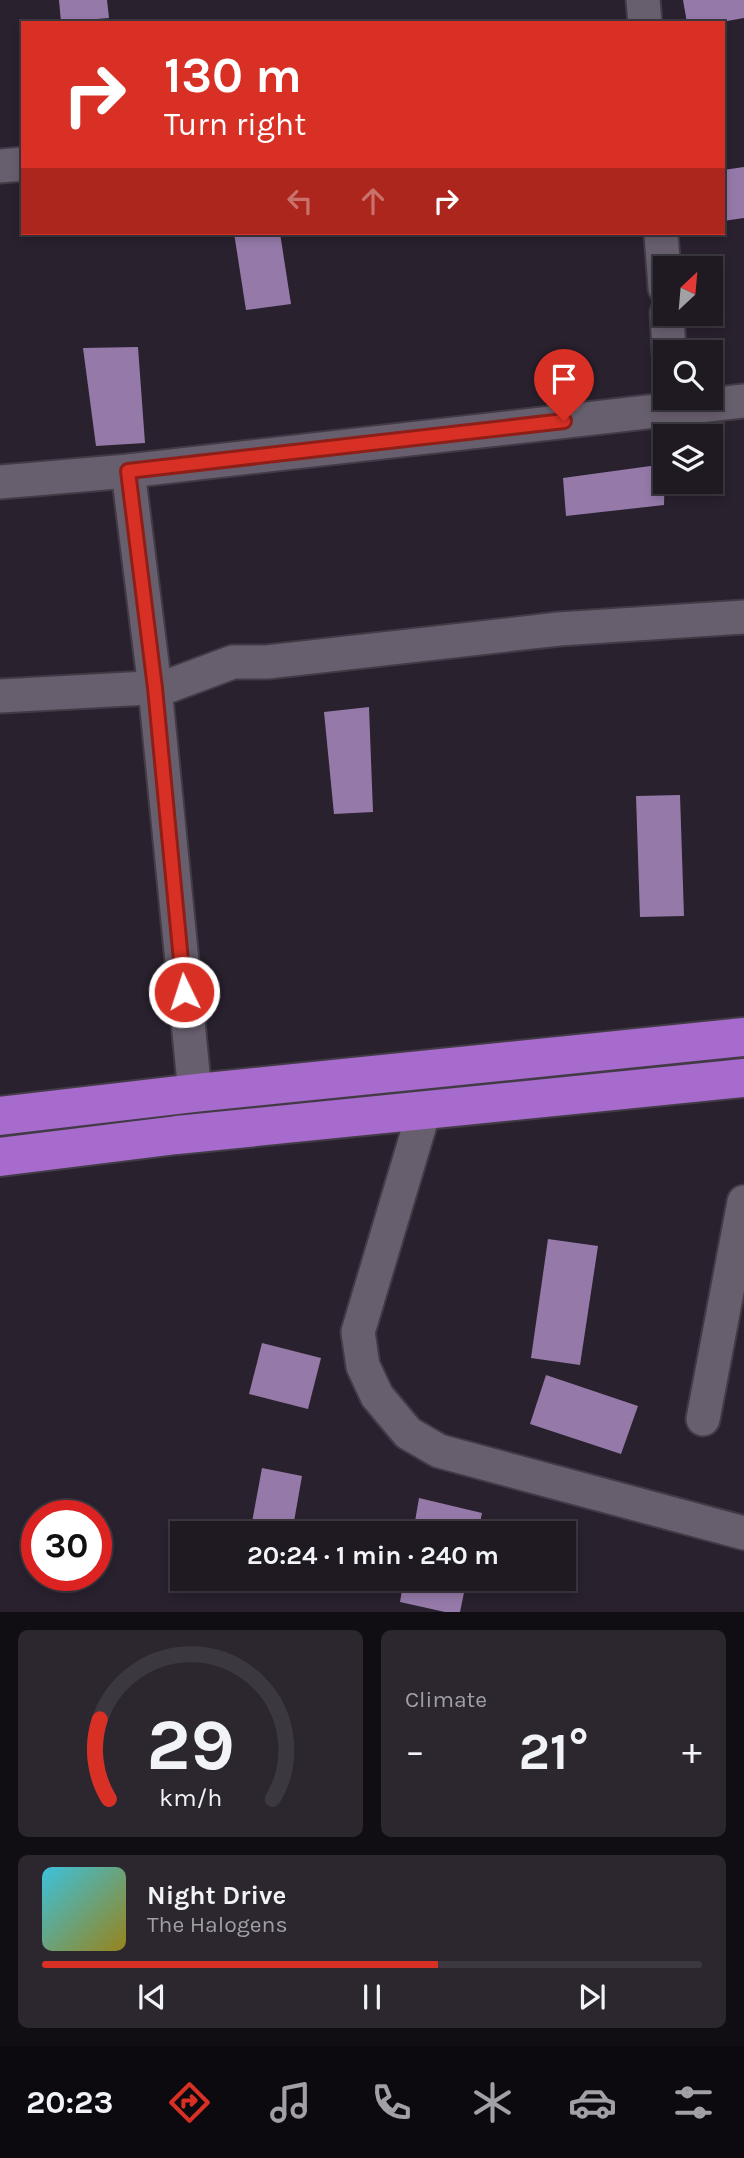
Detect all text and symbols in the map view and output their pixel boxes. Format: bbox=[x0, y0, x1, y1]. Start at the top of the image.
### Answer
text: 130 m bbox=[164, 47, 302, 104]
icon: right bbox=[49, 49, 140, 140]
text: Turn right bbox=[164, 106, 306, 143]
icon: left bbox=[281, 182, 319, 220]
icon: ahead bbox=[354, 182, 392, 220]
icon: right bbox=[427, 182, 465, 220]
north arrow bbox=[653, 256, 723, 326]
map controls bbox=[653, 256, 723, 494]
button: search bbox=[653, 340, 723, 410]
pin bbox=[534, 349, 594, 421]
icon: arrive bbox=[545, 360, 583, 398]
button: layers bbox=[653, 424, 723, 494]
position arrow bbox=[147, 955, 221, 1029]
speed limit sign: 30 bbox=[21, 1500, 112, 1591]
text: 20:24 · 1 min · 240 m bbox=[247, 1540, 499, 1571]
text: Climate bbox=[405, 1686, 487, 1713]
text: 29 bbox=[146, 1703, 235, 1788]
text: 21° bbox=[518, 1721, 589, 1782]
text: − bbox=[405, 1729, 425, 1774]
text: + bbox=[682, 1729, 702, 1774]
text: km/h bbox=[159, 1783, 222, 1812]
text: Night Drive bbox=[147, 1880, 286, 1911]
text: The Halogens bbox=[147, 1911, 287, 1938]
icon: previous bbox=[133, 1978, 171, 2016]
icon: pause bbox=[353, 1978, 391, 2016]
icon: next bbox=[573, 1978, 611, 2016]
icon: directions bbox=[165, 2078, 214, 2127]
icon: music bbox=[266, 2078, 315, 2127]
icon: phone bbox=[367, 2078, 416, 2127]
icon: climate bbox=[468, 2078, 517, 2127]
icon: car bbox=[568, 2078, 617, 2127]
icon: filters bbox=[669, 2078, 718, 2127]
text: 20:23 bbox=[26, 2084, 113, 2121]

